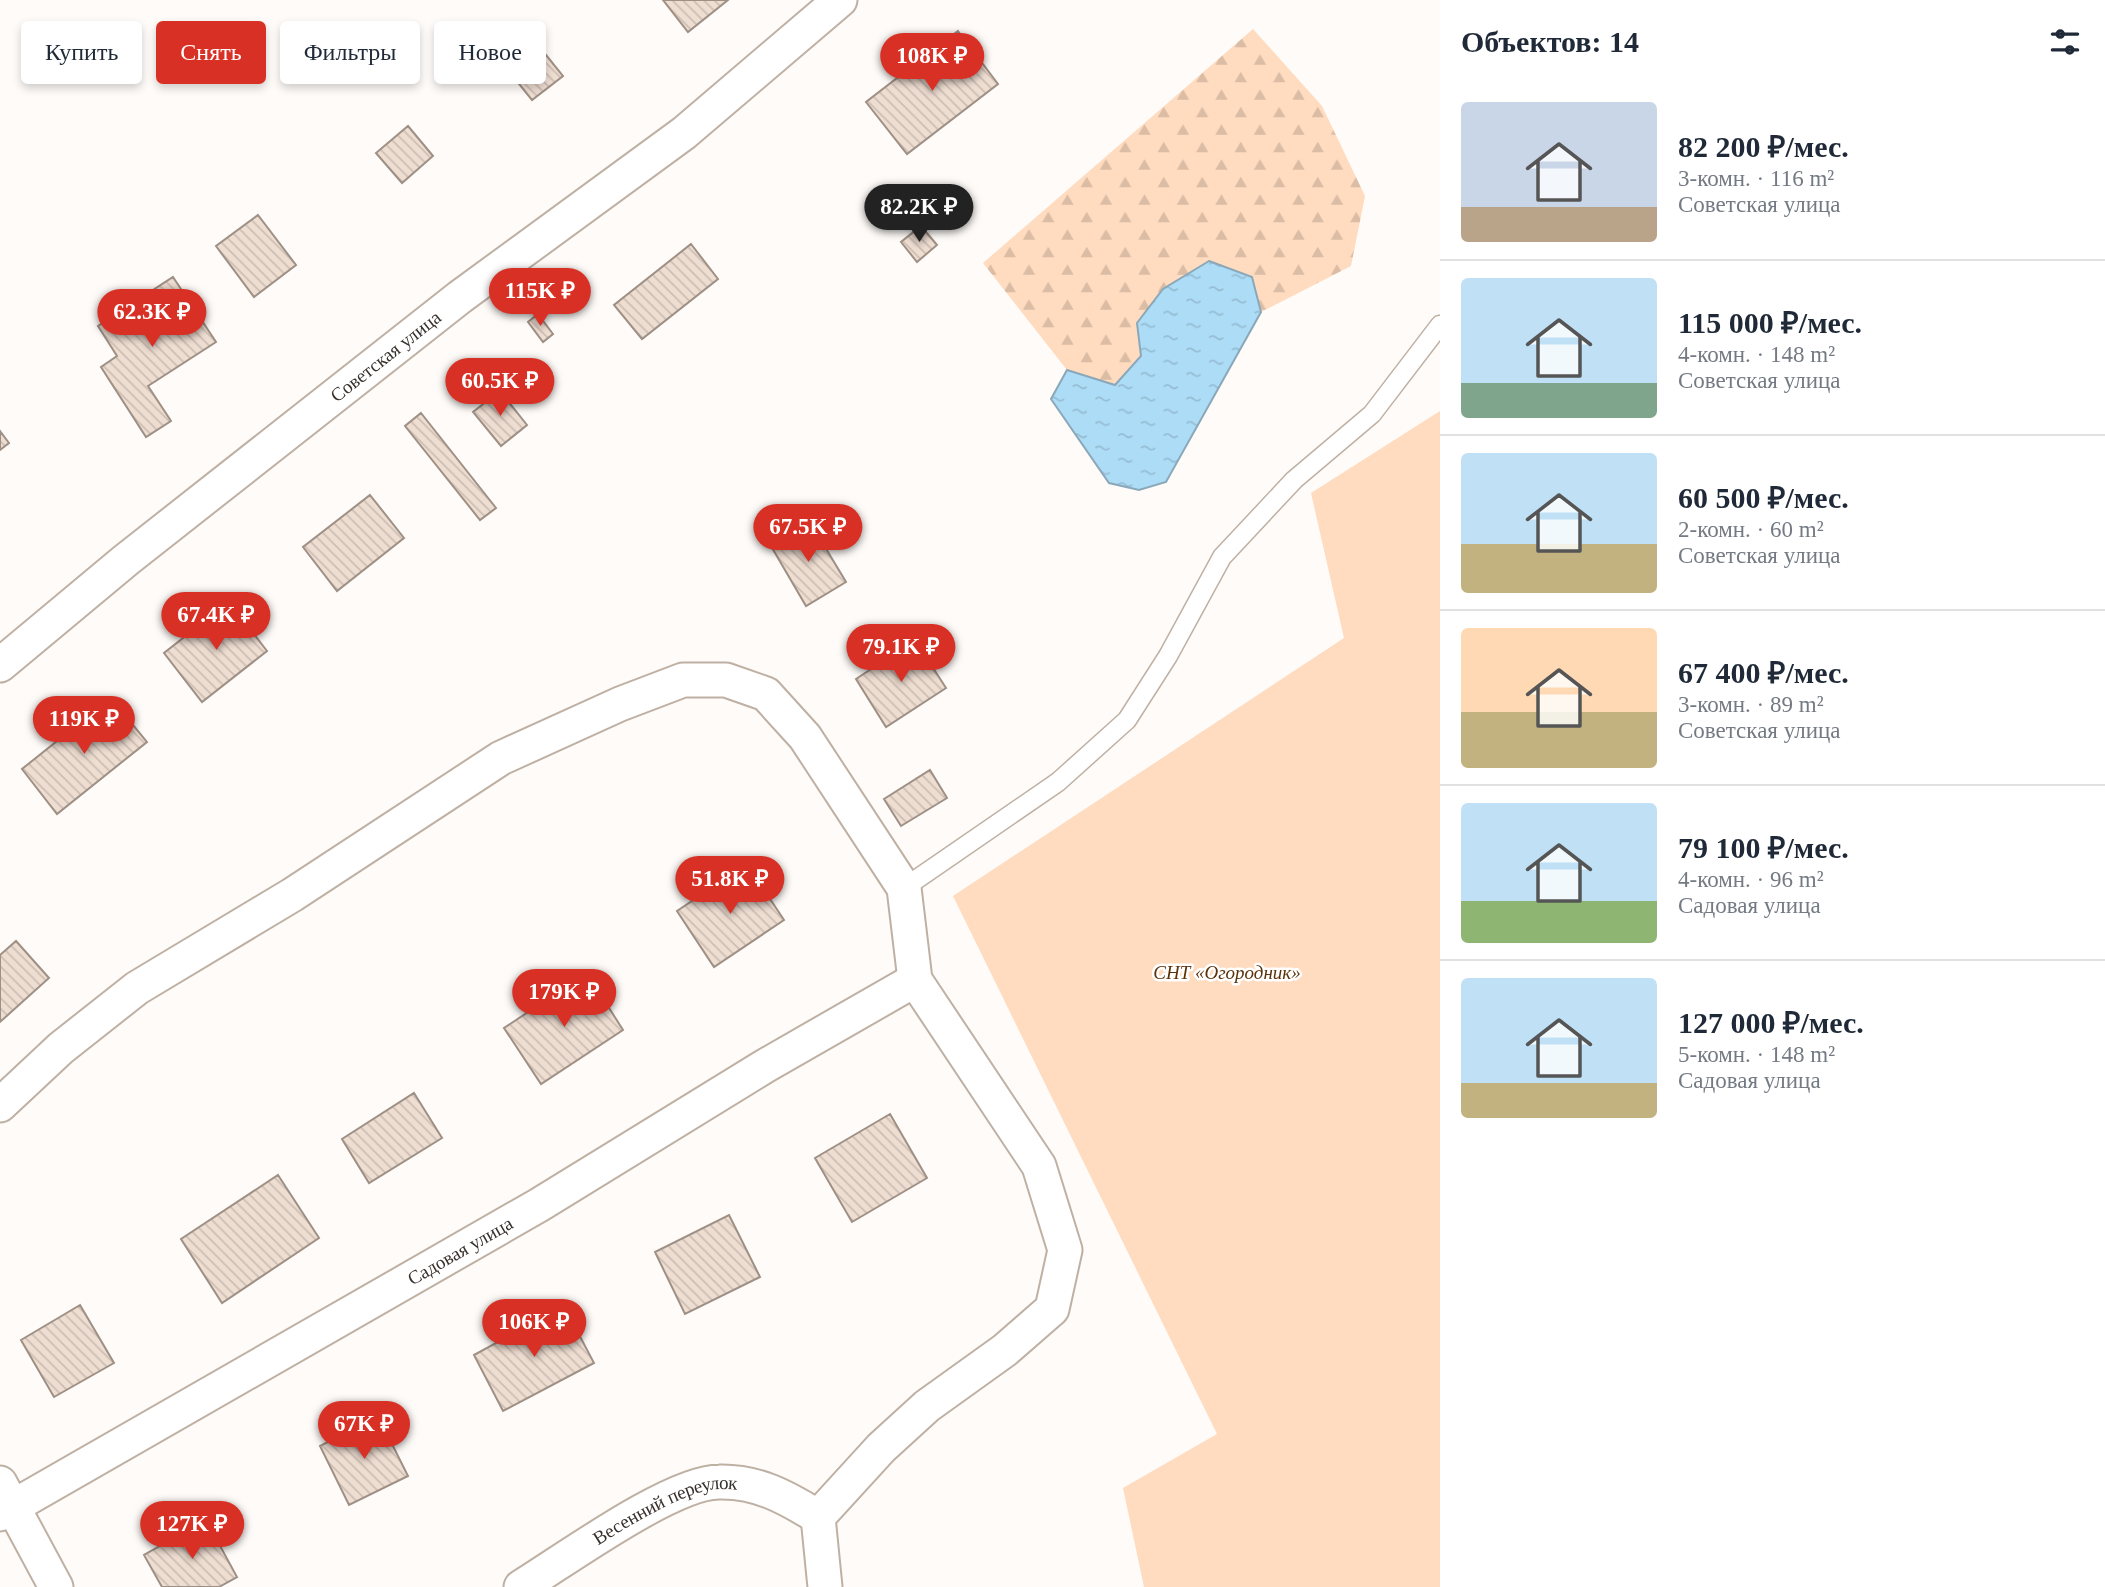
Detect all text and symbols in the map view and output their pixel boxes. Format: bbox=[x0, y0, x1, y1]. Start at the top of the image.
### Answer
chip: Купить bbox=[21, 21, 142, 84]
chip: Снять bbox=[156, 21, 266, 84]
chip: Фильтры bbox=[280, 21, 420, 84]
chip: Новое bbox=[434, 21, 546, 84]
icon: filters bbox=[2046, 23, 2084, 61]
text: Объектов: 14 bbox=[1461, 25, 1639, 58]
pin: 108K ₽ bbox=[875, 34, 989, 93]
text: 108K ₽ bbox=[896, 43, 968, 68]
icon: home bbox=[1517, 130, 1601, 214]
text: 82 200 ₽/мес. bbox=[1678, 130, 1849, 163]
text: 3-комн. · 116 m² bbox=[1678, 166, 1834, 191]
pin: 82.2K ₽ bbox=[854, 184, 984, 244]
text: Советская улица bbox=[1678, 192, 1840, 217]
text: 82.2K ₽ bbox=[880, 194, 958, 219]
pin: 115K ₽ bbox=[483, 268, 597, 328]
text: 115K ₽ bbox=[505, 278, 575, 303]
pin: 62.3K ₽ bbox=[87, 290, 217, 349]
text: 62.3K ₽ bbox=[113, 299, 191, 324]
street label: Советская улица bbox=[326, 306, 445, 406]
icon: home bbox=[1517, 306, 1601, 390]
text: 115 000 ₽/мес. bbox=[1678, 306, 1862, 339]
text: 4-комн. · 148 m² bbox=[1678, 342, 1835, 367]
pin: 60.5K ₽ bbox=[435, 358, 565, 418]
text: 60.5K ₽ bbox=[461, 368, 539, 393]
text: Советская улица bbox=[1678, 368, 1840, 393]
icon: home bbox=[1517, 481, 1601, 565]
text: 60 500 ₽/мес. bbox=[1678, 481, 1849, 514]
pin: 67.5K ₽ bbox=[743, 504, 873, 564]
text: 67.5K ₽ bbox=[769, 514, 847, 539]
text: 2-комн. · 60 m² bbox=[1678, 517, 1824, 542]
text: Советская улица bbox=[1678, 543, 1840, 568]
pin: 67.4K ₽ bbox=[151, 592, 281, 652]
text: 67.4K ₽ bbox=[177, 602, 255, 627]
pin: 79.1K ₽ bbox=[836, 624, 966, 684]
text: 79.1K ₽ bbox=[862, 634, 940, 659]
icon: home bbox=[1517, 656, 1601, 740]
text: 67 400 ₽/мес. bbox=[1678, 656, 1849, 689]
text: 3-комн. · 89 m² bbox=[1678, 692, 1824, 717]
pin: 119K ₽ bbox=[27, 696, 141, 756]
text: 119K ₽ bbox=[49, 706, 119, 731]
text: Советская улица bbox=[1678, 718, 1840, 743]
icon: home bbox=[1517, 831, 1601, 915]
text: 79 100 ₽/мес. bbox=[1678, 831, 1849, 864]
pin: 51.8K ₽ bbox=[665, 856, 795, 916]
text: 51.8K ₽ bbox=[691, 866, 769, 891]
text: 4-комн. · 96 m² bbox=[1678, 867, 1824, 892]
text: Садовая улица bbox=[1678, 893, 1821, 918]
park label: СНТ «Огородник» bbox=[1153, 962, 1301, 983]
pin: 179K ₽ bbox=[507, 970, 621, 1029]
text: 179K ₽ bbox=[528, 979, 600, 1004]
icon: home bbox=[1517, 1006, 1601, 1090]
text: 127 000 ₽/мес. bbox=[1678, 1006, 1864, 1039]
text: 5-комн. · 148 m² bbox=[1678, 1042, 1835, 1067]
text: Садовая улица bbox=[1678, 1068, 1821, 1093]
street label: Садовая улица bbox=[404, 1212, 517, 1289]
pin: 106K ₽ bbox=[477, 1300, 591, 1359]
text: 106K ₽ bbox=[498, 1309, 570, 1334]
pin: 67K ₽ bbox=[315, 1402, 413, 1461]
text: 67K ₽ bbox=[334, 1411, 394, 1436]
street label: Весенний переулок bbox=[589, 1472, 739, 1549]
pin: 127K ₽ bbox=[135, 1502, 249, 1561]
text: 127K ₽ bbox=[156, 1511, 228, 1536]

